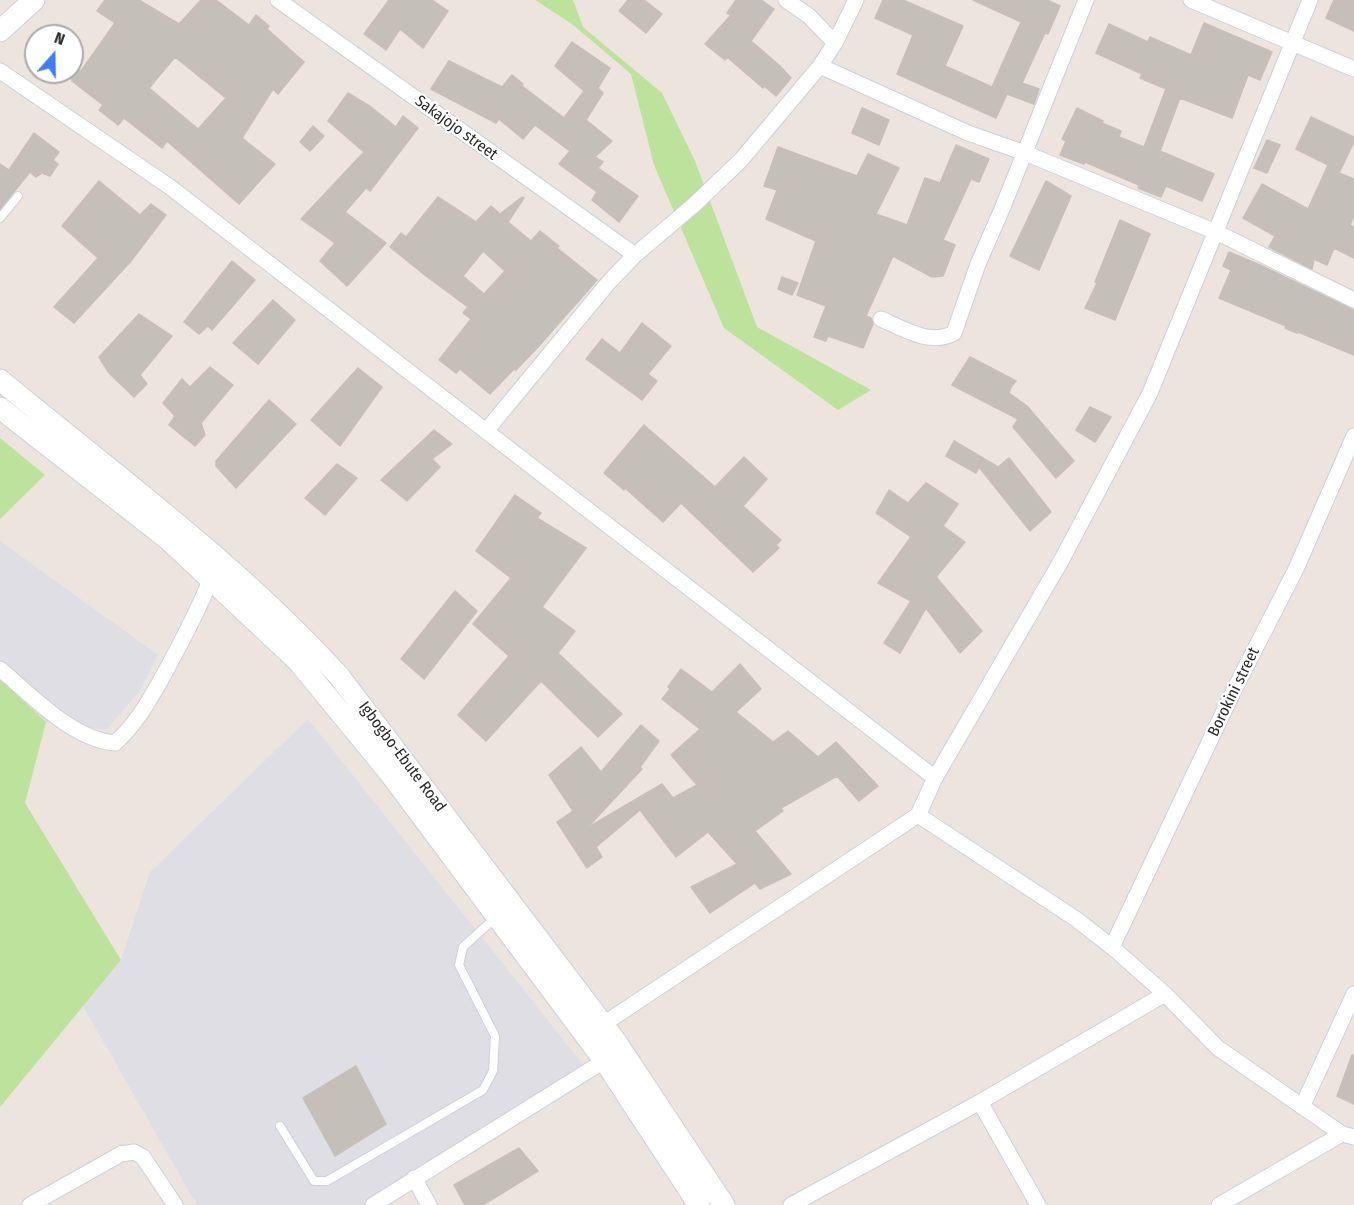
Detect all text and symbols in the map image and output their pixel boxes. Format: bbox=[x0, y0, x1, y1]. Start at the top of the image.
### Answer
north arrow bbox=[24, 24, 84, 84]
text: N bbox=[52, 28, 67, 49]
street label: Sakajojo street bbox=[411, 92, 501, 164]
street label: Borokini street bbox=[1204, 644, 1264, 740]
street label: Igbogbo-Ebute Road bbox=[354, 698, 450, 816]

